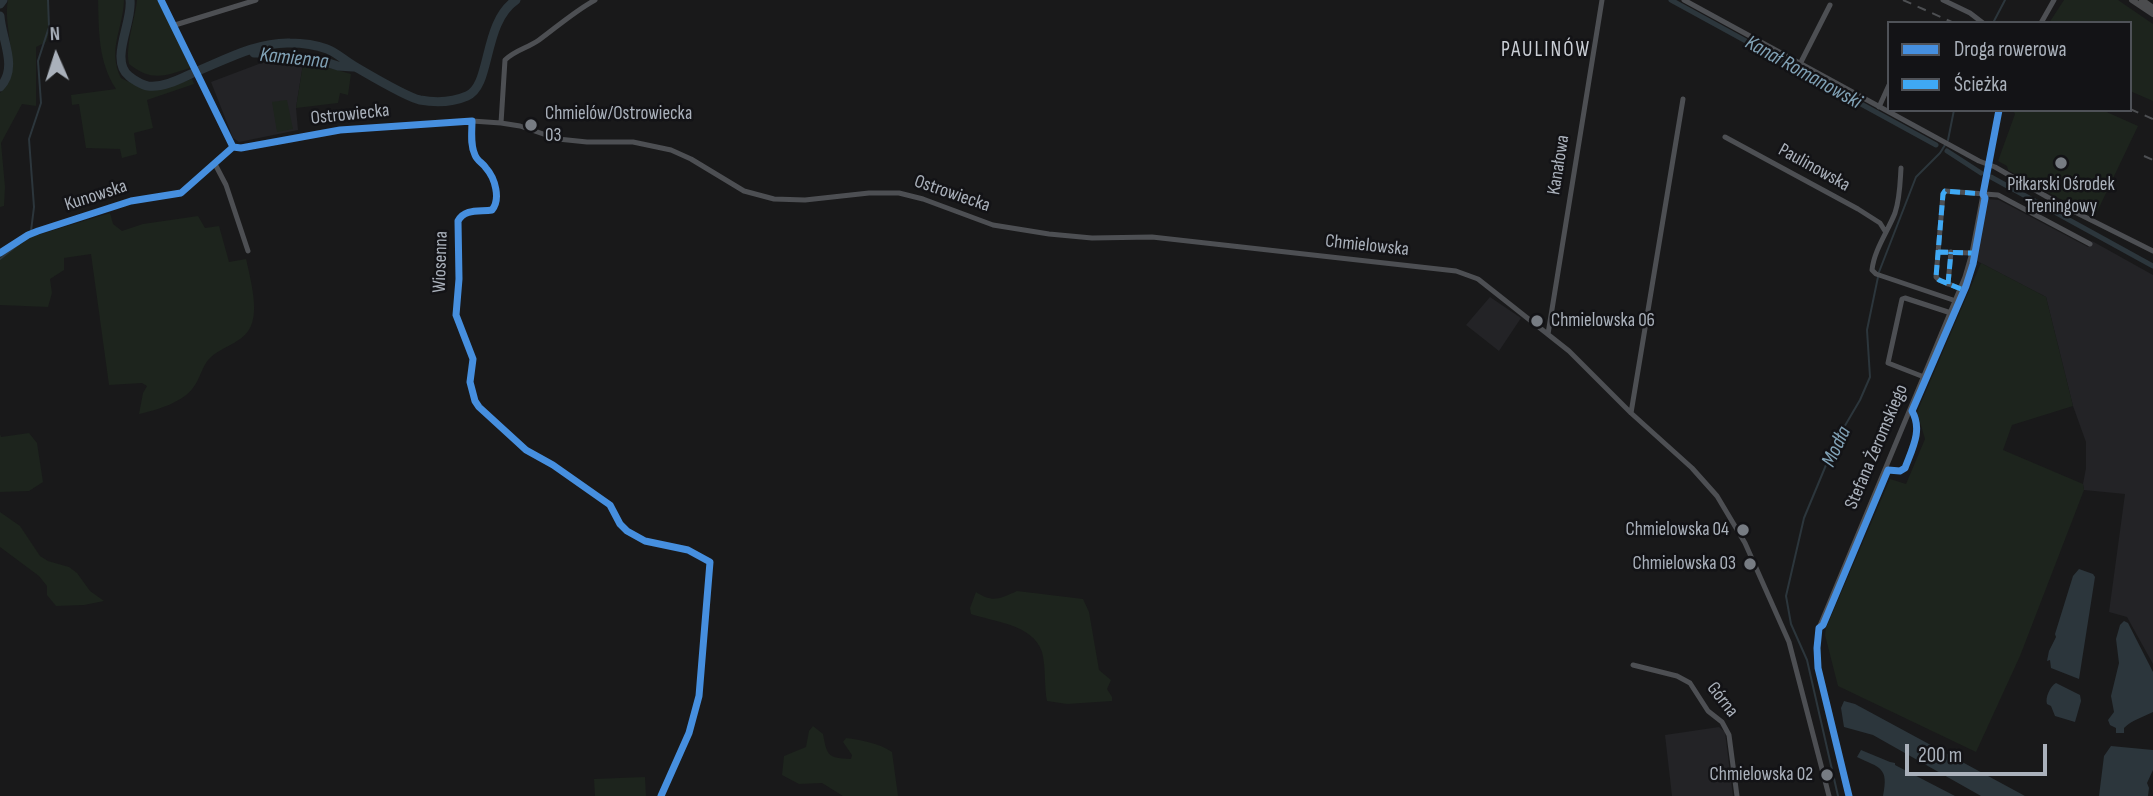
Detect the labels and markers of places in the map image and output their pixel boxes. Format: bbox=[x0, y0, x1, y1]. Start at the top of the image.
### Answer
place label: Chmielów/Ostrowiecka 03 bbox=[545, 103, 692, 147]
marker: Chmielów/Ostrowiecka 03 bbox=[523, 117, 539, 133]
marker: Piłkarski Ośrodek Treningowy bbox=[2053, 155, 2069, 171]
place label: Piłkarski Ośrodek Treningowy bbox=[2007, 174, 2115, 218]
place label: Chmielowska 06 bbox=[1551, 310, 1655, 332]
marker: Chmielowska 06 bbox=[1529, 313, 1545, 329]
place label: Chmielowska 04 bbox=[1625, 519, 1729, 541]
marker: Chmielowska 04 bbox=[1735, 522, 1751, 538]
place label: Chmielowska 03 bbox=[1632, 553, 1736, 575]
marker: Chmielowska 03 bbox=[1742, 556, 1758, 572]
place label: Chmielowska 02 bbox=[1710, 764, 1813, 786]
marker: Chmielowska 02 bbox=[1819, 767, 1835, 783]

